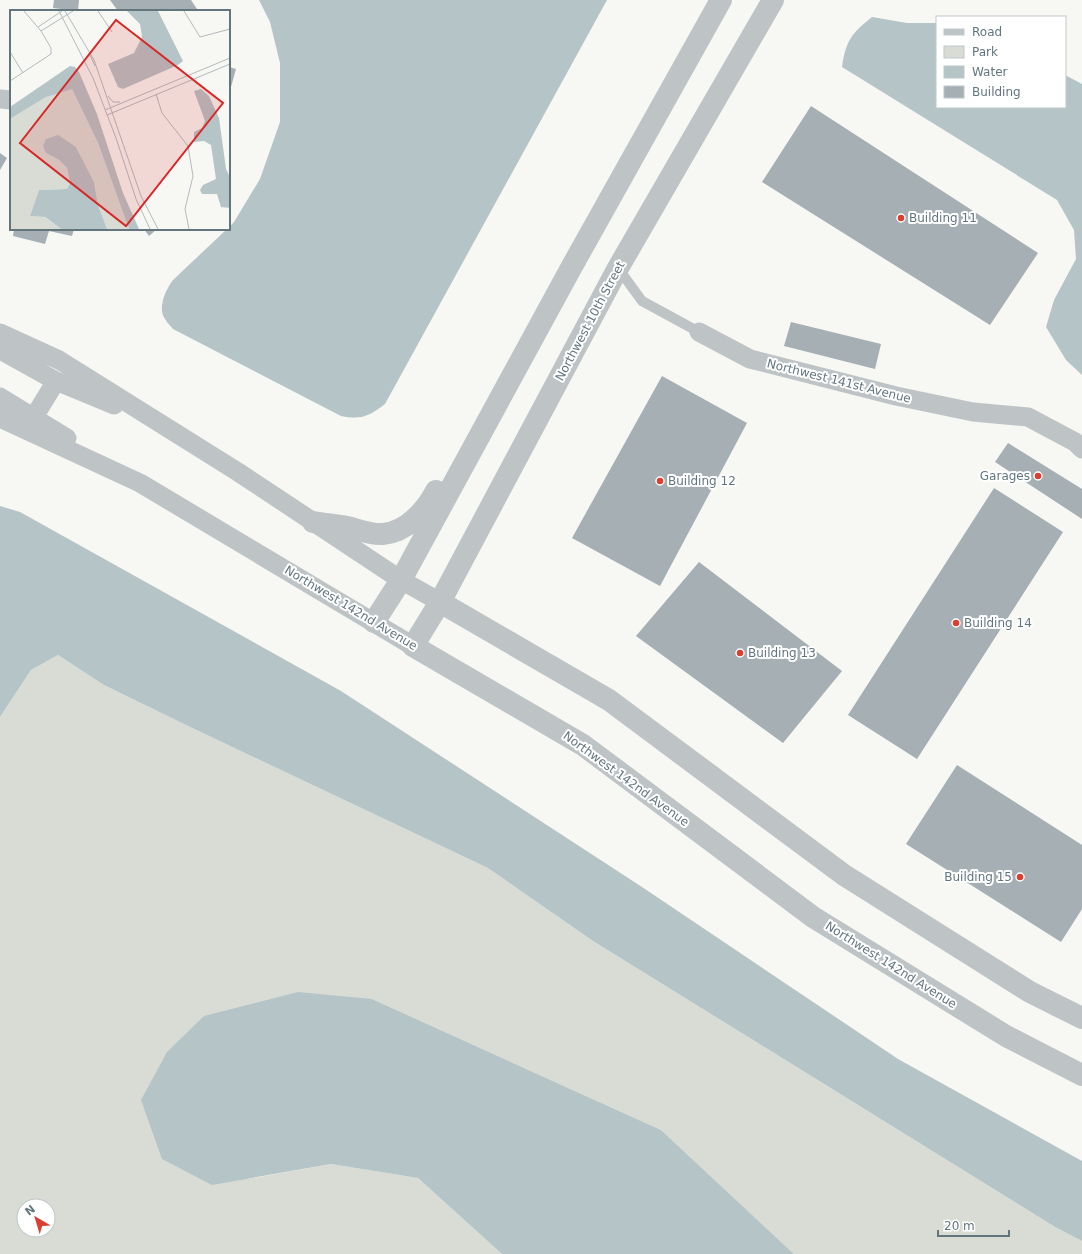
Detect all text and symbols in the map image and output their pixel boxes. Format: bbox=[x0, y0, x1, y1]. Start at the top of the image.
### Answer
inset map bbox=[10, 10, 230, 230]
legend bbox=[936, 16, 1066, 108]
text: Road bbox=[972, 25, 1002, 39]
text: Park bbox=[972, 45, 998, 59]
text: Water bbox=[972, 65, 1008, 79]
text: Building bbox=[972, 85, 1021, 99]
place label: Building 11 bbox=[909, 211, 977, 225]
marker: Building 11 bbox=[896, 213, 906, 223]
street label: Northwest 10th Street bbox=[553, 259, 628, 383]
street label: Northwest 141st Avenue bbox=[766, 356, 912, 406]
place label: Garages bbox=[980, 469, 1030, 483]
marker: Garages bbox=[1033, 471, 1043, 481]
place label: Building 12 bbox=[668, 474, 736, 488]
marker: Building 12 bbox=[655, 476, 665, 486]
street label: Northwest 142nd Avenue bbox=[282, 563, 420, 653]
place label: Building 14 bbox=[964, 616, 1032, 630]
marker: Building 14 bbox=[951, 618, 961, 628]
place label: Building 13 bbox=[748, 646, 816, 660]
marker: Building 13 bbox=[735, 648, 745, 658]
street label: Northwest 142nd Avenue bbox=[560, 729, 692, 829]
place label: Building 15 bbox=[944, 870, 1012, 884]
marker: Building 15 bbox=[1015, 872, 1025, 882]
street label: Northwest 142nd Avenue bbox=[823, 919, 959, 1011]
north arrow bbox=[16, 1198, 56, 1238]
text: N bbox=[23, 1203, 38, 1218]
scale bar bbox=[938, 1212, 1009, 1238]
text: 20 m bbox=[944, 1219, 975, 1233]

